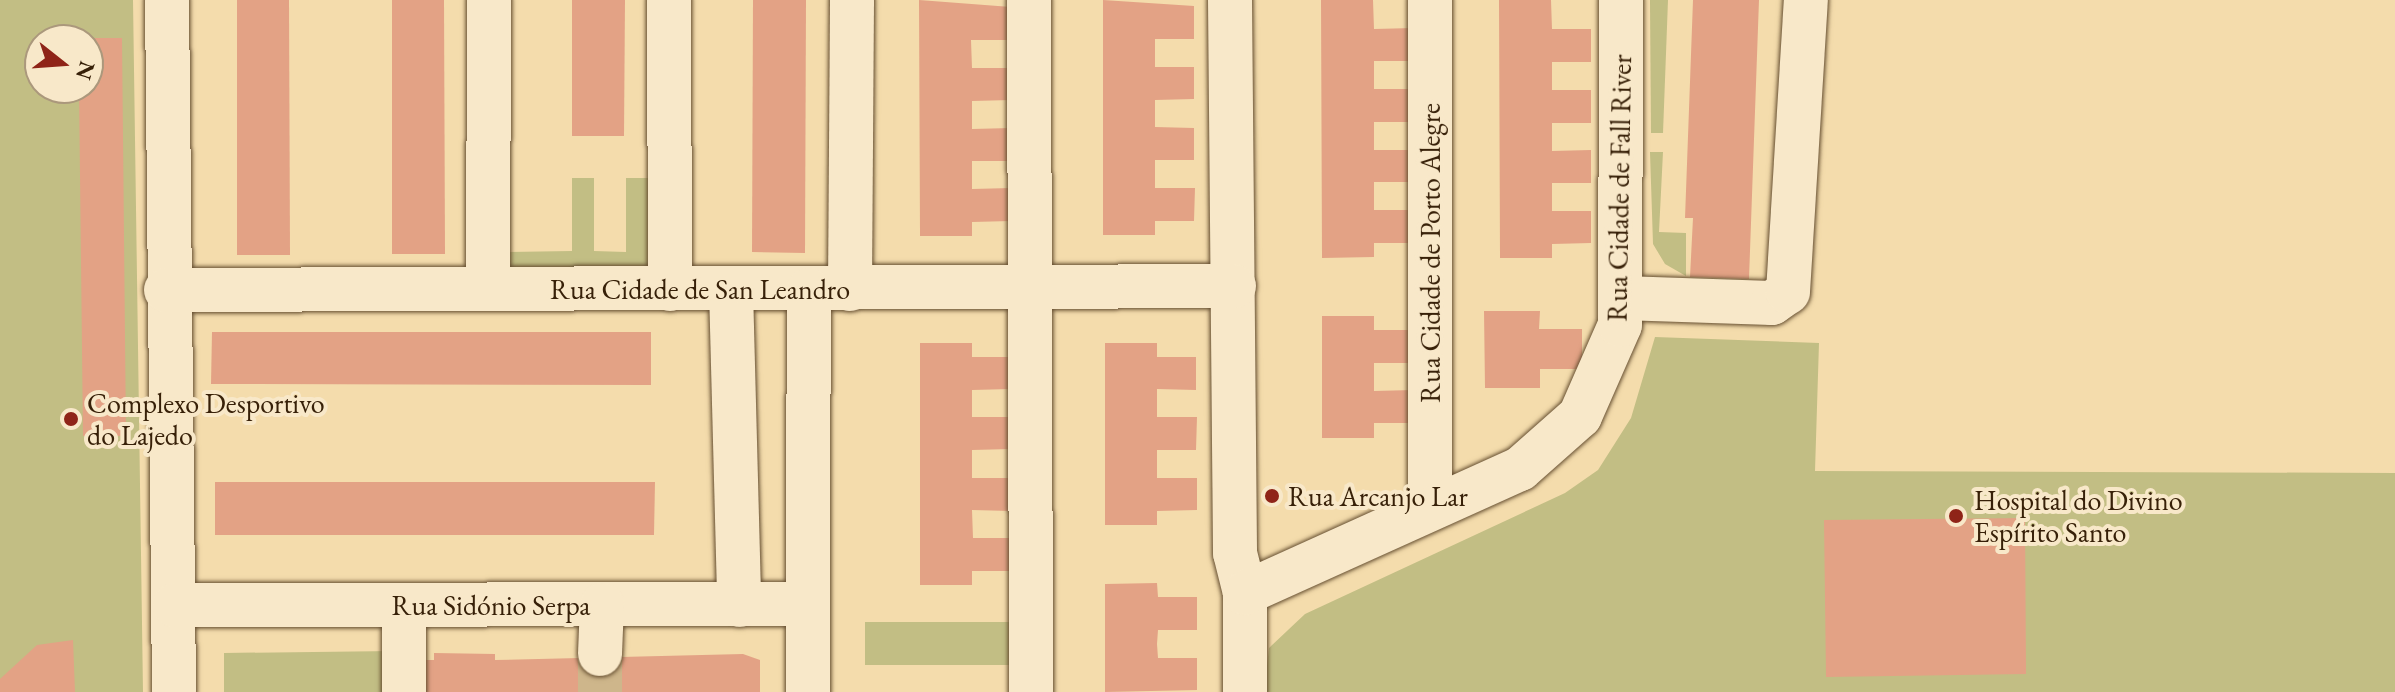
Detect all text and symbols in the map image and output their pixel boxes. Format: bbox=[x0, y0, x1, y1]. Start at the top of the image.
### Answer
north arrow bbox=[24, 24, 104, 104]
street label: Rua Cidade de Fall River bbox=[1600, 54, 1638, 322]
text: N bbox=[69, 58, 102, 83]
street label: Rua Cidade de Porto Alegre bbox=[1413, 103, 1447, 403]
street label: Rua Cidade de San Leandro bbox=[550, 272, 850, 306]
place label: Complexo Desportivo do Lajedo bbox=[87, 386, 325, 452]
marker: Complexo Desportivo do Lajedo bbox=[62, 410, 80, 428]
place label: Rua Arcanjo Lar bbox=[1288, 479, 1468, 513]
place label: Hospital do Divino Espírito Santo bbox=[1974, 483, 2183, 549]
marker: Rua Arcanjo Lar bbox=[1263, 487, 1281, 505]
marker: Hospital do Divino Espírito Santo bbox=[1945, 505, 1967, 527]
street label: Rua Sidónio Serpa bbox=[392, 588, 590, 622]

